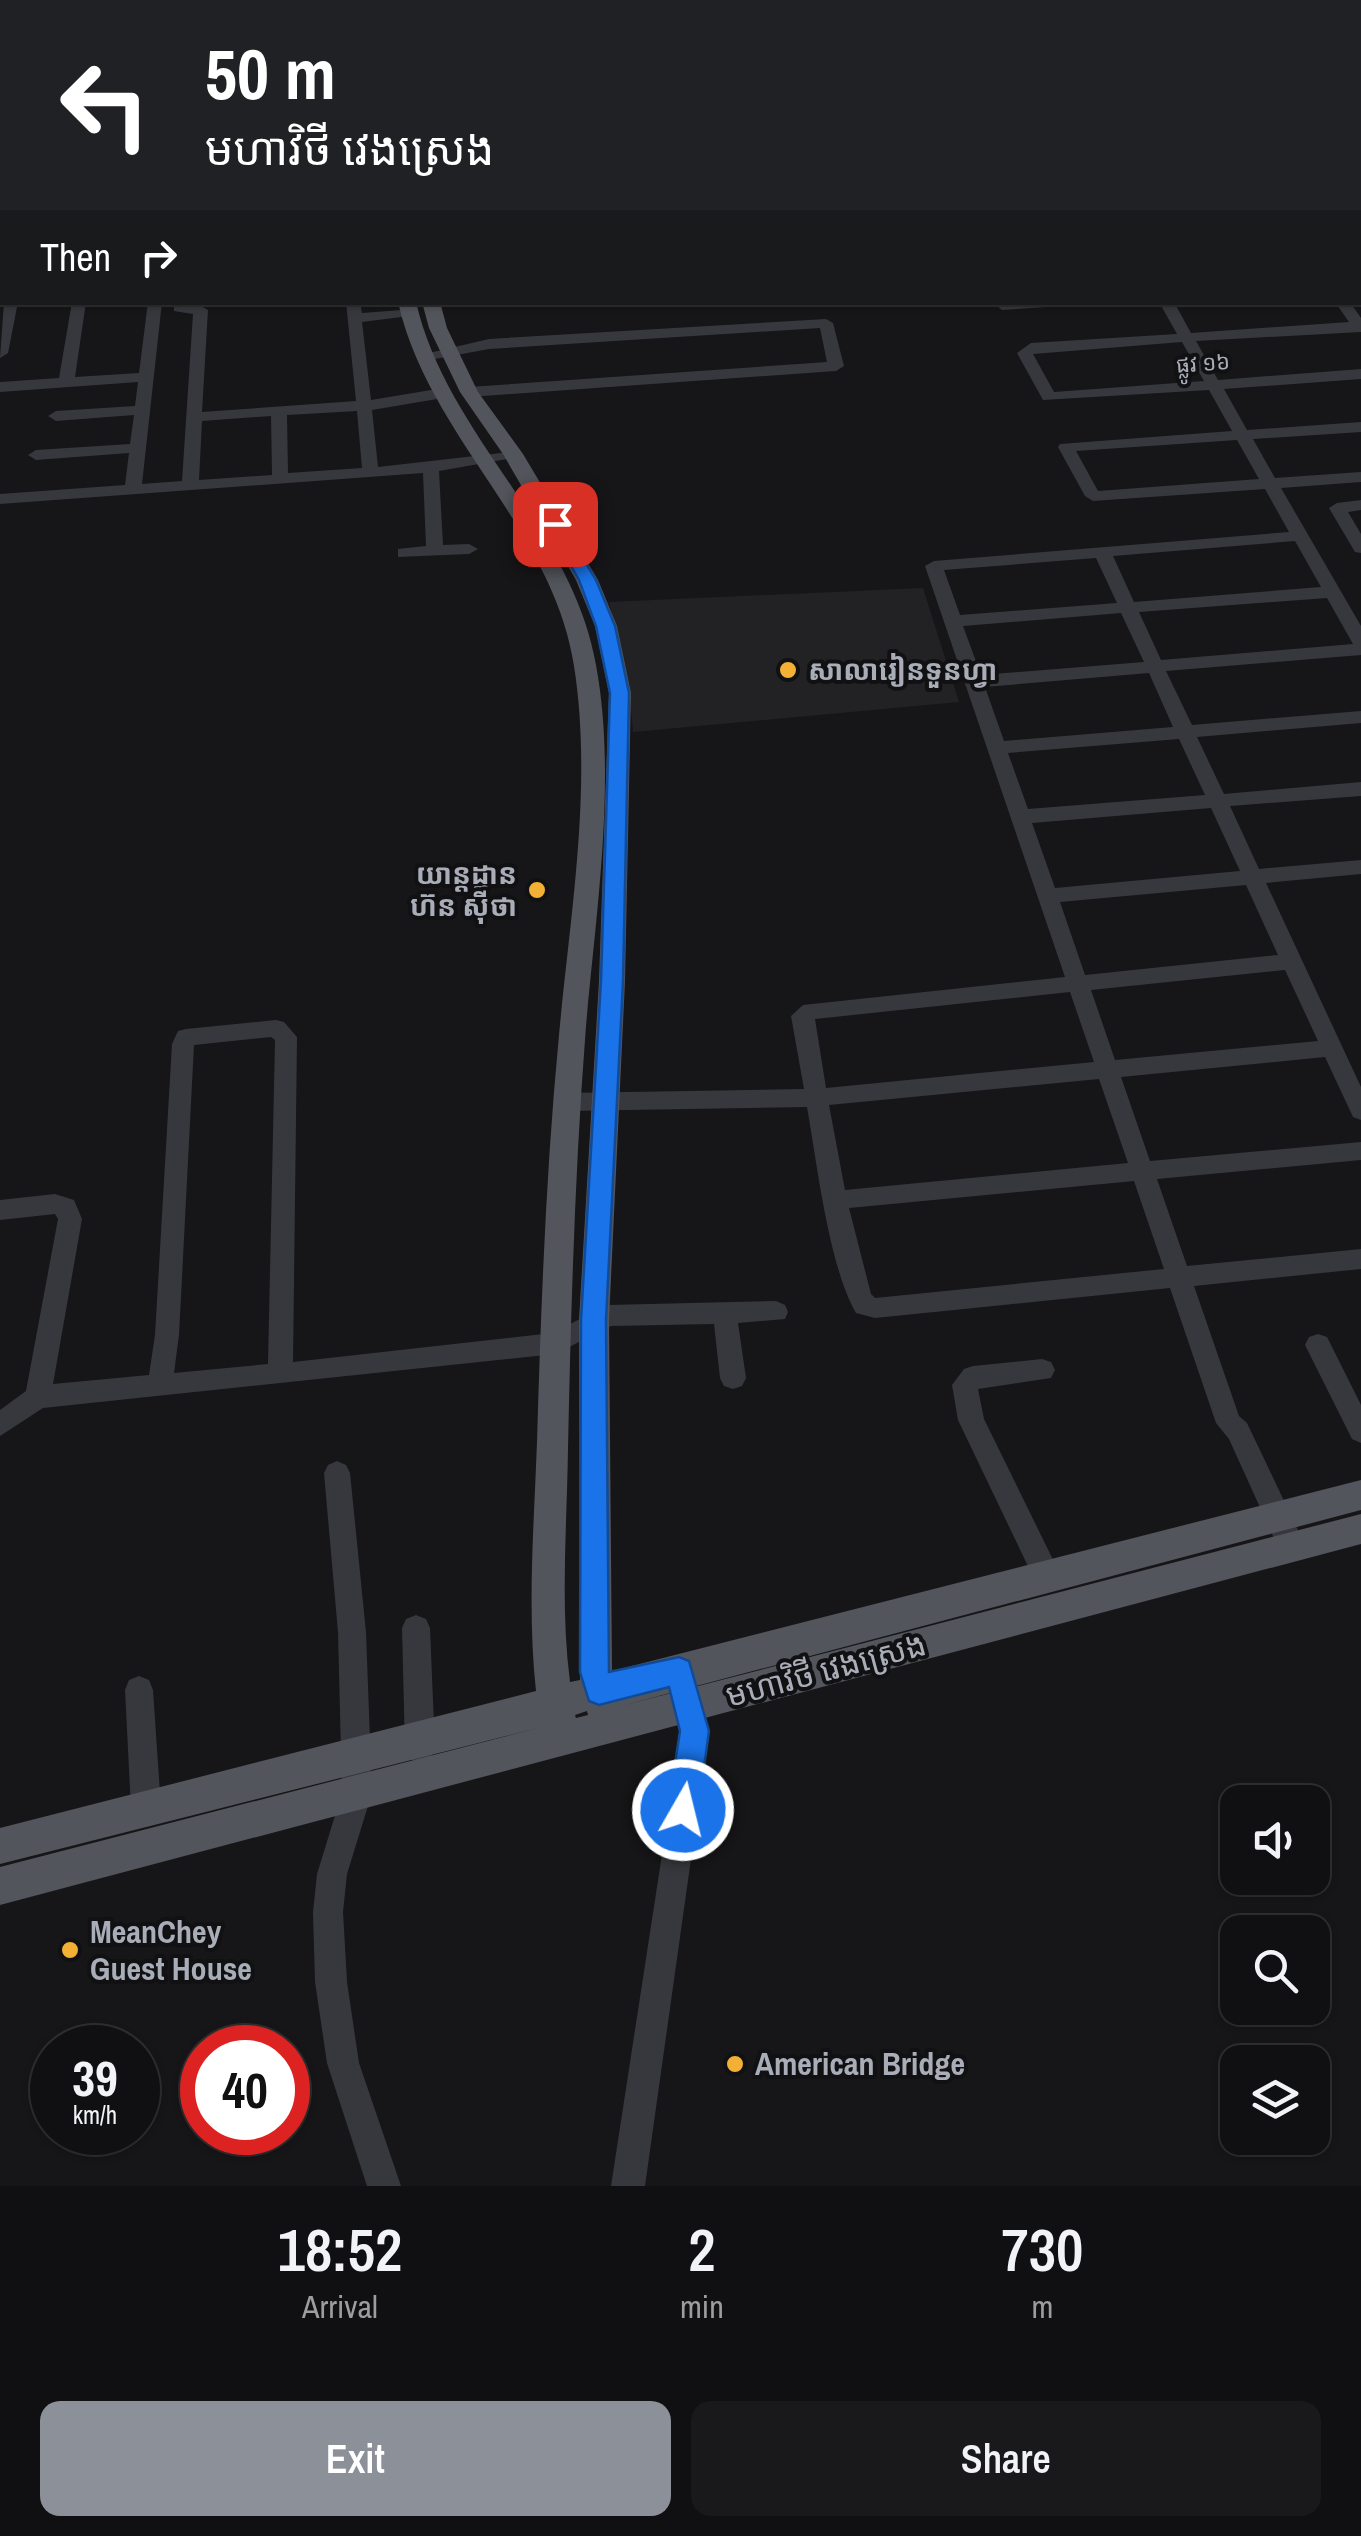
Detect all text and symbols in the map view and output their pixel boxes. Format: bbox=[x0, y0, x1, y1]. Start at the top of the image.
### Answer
text: 50 m bbox=[205, 27, 336, 121]
icon: left bbox=[40, 40, 170, 170]
text: មហាវិថី វេងស្រេង bbox=[205, 118, 494, 179]
icon: right bbox=[131, 230, 186, 285]
text: Then bbox=[40, 232, 111, 283]
street label: ផ្លូវ ១៦ bbox=[1175, 346, 1231, 385]
pin bbox=[513, 482, 598, 567]
icon: arrive bbox=[528, 497, 583, 552]
place label: សាលារៀនទួនហ្វា bbox=[808, 651, 997, 689]
marker: សាលារៀនទួនហ្វា bbox=[777, 659, 799, 681]
place label: យាន្ដដ្ឋាន ហ៊ន ស៊ីថា bbox=[410, 855, 517, 925]
marker: យាន្ដដ្ឋាន ហ៊ន ស៊ីថា bbox=[526, 879, 548, 901]
street label: មហាវិថី វេងស្រេង bbox=[721, 1622, 931, 1717]
position arrow bbox=[631, 1758, 735, 1862]
map controls bbox=[1220, 1785, 1330, 2155]
button: sound bbox=[1220, 1785, 1330, 1895]
place label: MeanChey Guest House bbox=[90, 1910, 252, 1990]
button: search bbox=[1220, 1915, 1330, 2025]
marker: MeanChey Guest House bbox=[59, 1939, 81, 1961]
speed limit sign: 40 bbox=[180, 2025, 310, 2155]
place label: American Bridge bbox=[755, 2042, 965, 2085]
text: 39 bbox=[72, 2044, 118, 2112]
button: layers bbox=[1220, 2045, 1330, 2155]
marker: American Bridge bbox=[724, 2053, 746, 2075]
text: km/h bbox=[73, 2098, 117, 2132]
text: 18:52 bbox=[278, 2209, 402, 2290]
text: 2 bbox=[688, 2209, 716, 2290]
text: 730 bbox=[1001, 2209, 1083, 2290]
text: Arrival bbox=[302, 2285, 378, 2328]
text: min bbox=[680, 2285, 724, 2328]
text: m bbox=[1031, 2285, 1053, 2328]
button: Exit bbox=[40, 2401, 671, 2516]
button: Share bbox=[691, 2401, 1321, 2516]

